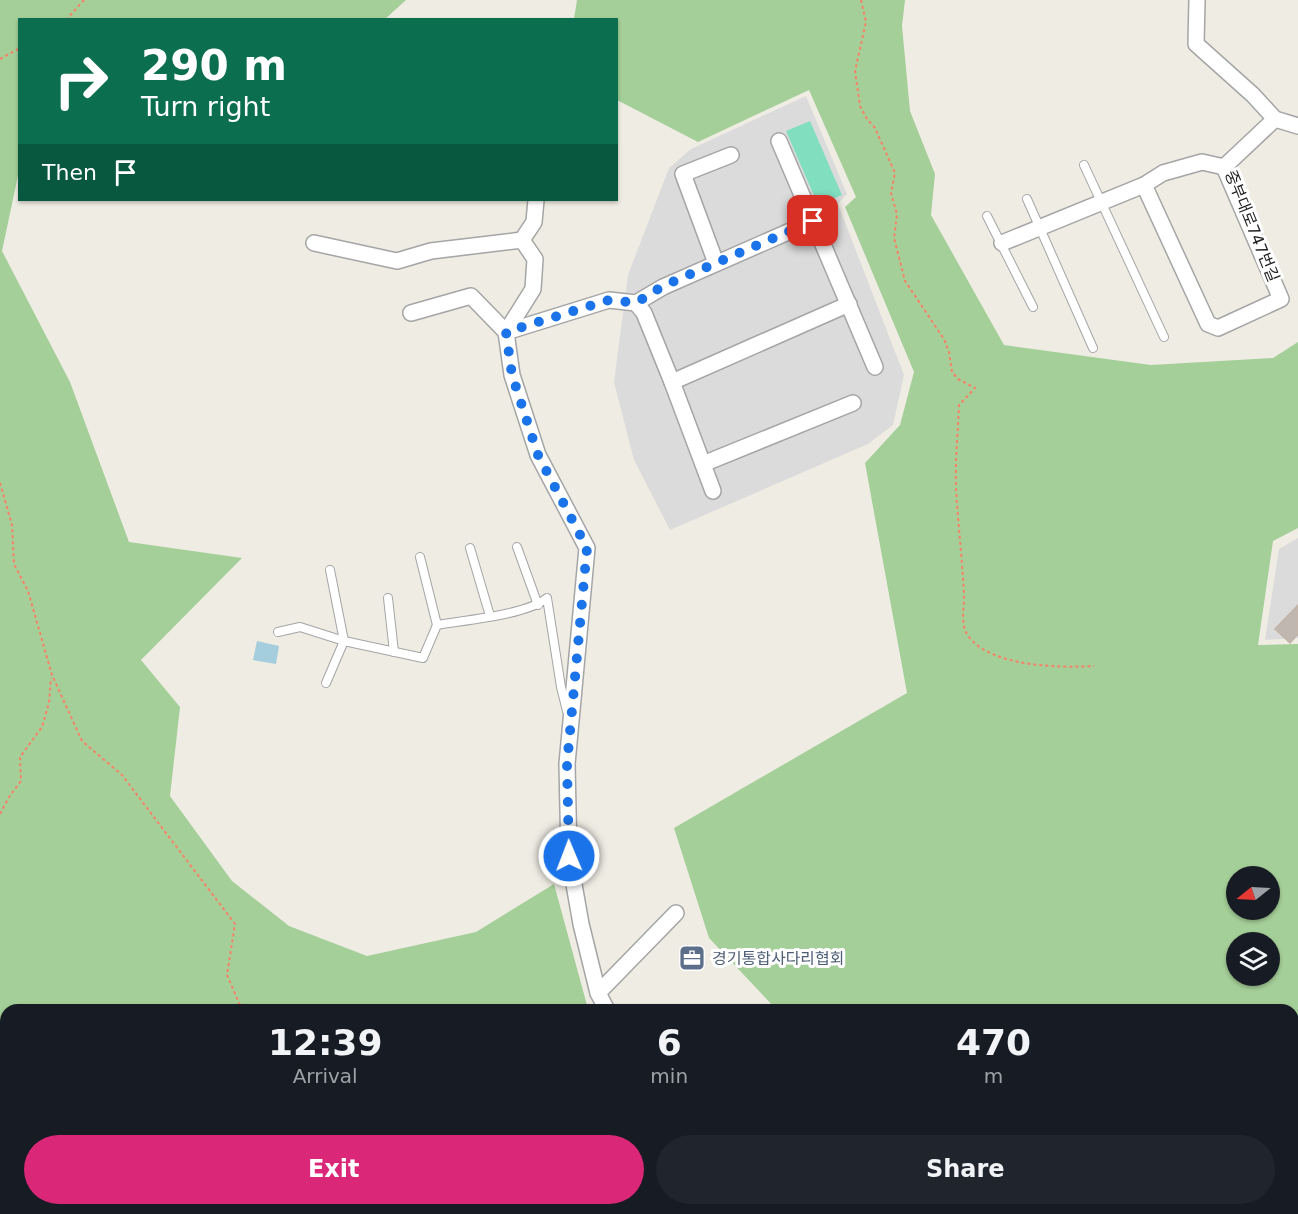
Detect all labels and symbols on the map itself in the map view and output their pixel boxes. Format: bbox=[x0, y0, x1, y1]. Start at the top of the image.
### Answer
street label: 중부대로747번길 bbox=[1221, 167, 1283, 285]
pin bbox=[787, 195, 838, 246]
position arrow bbox=[537, 824, 601, 888]
north arrow bbox=[1226, 866, 1280, 920]
office icon: 경기통합사다리협회 bbox=[677, 943, 707, 973]
place label: 경기통합사다리협회 bbox=[712, 949, 844, 968]

